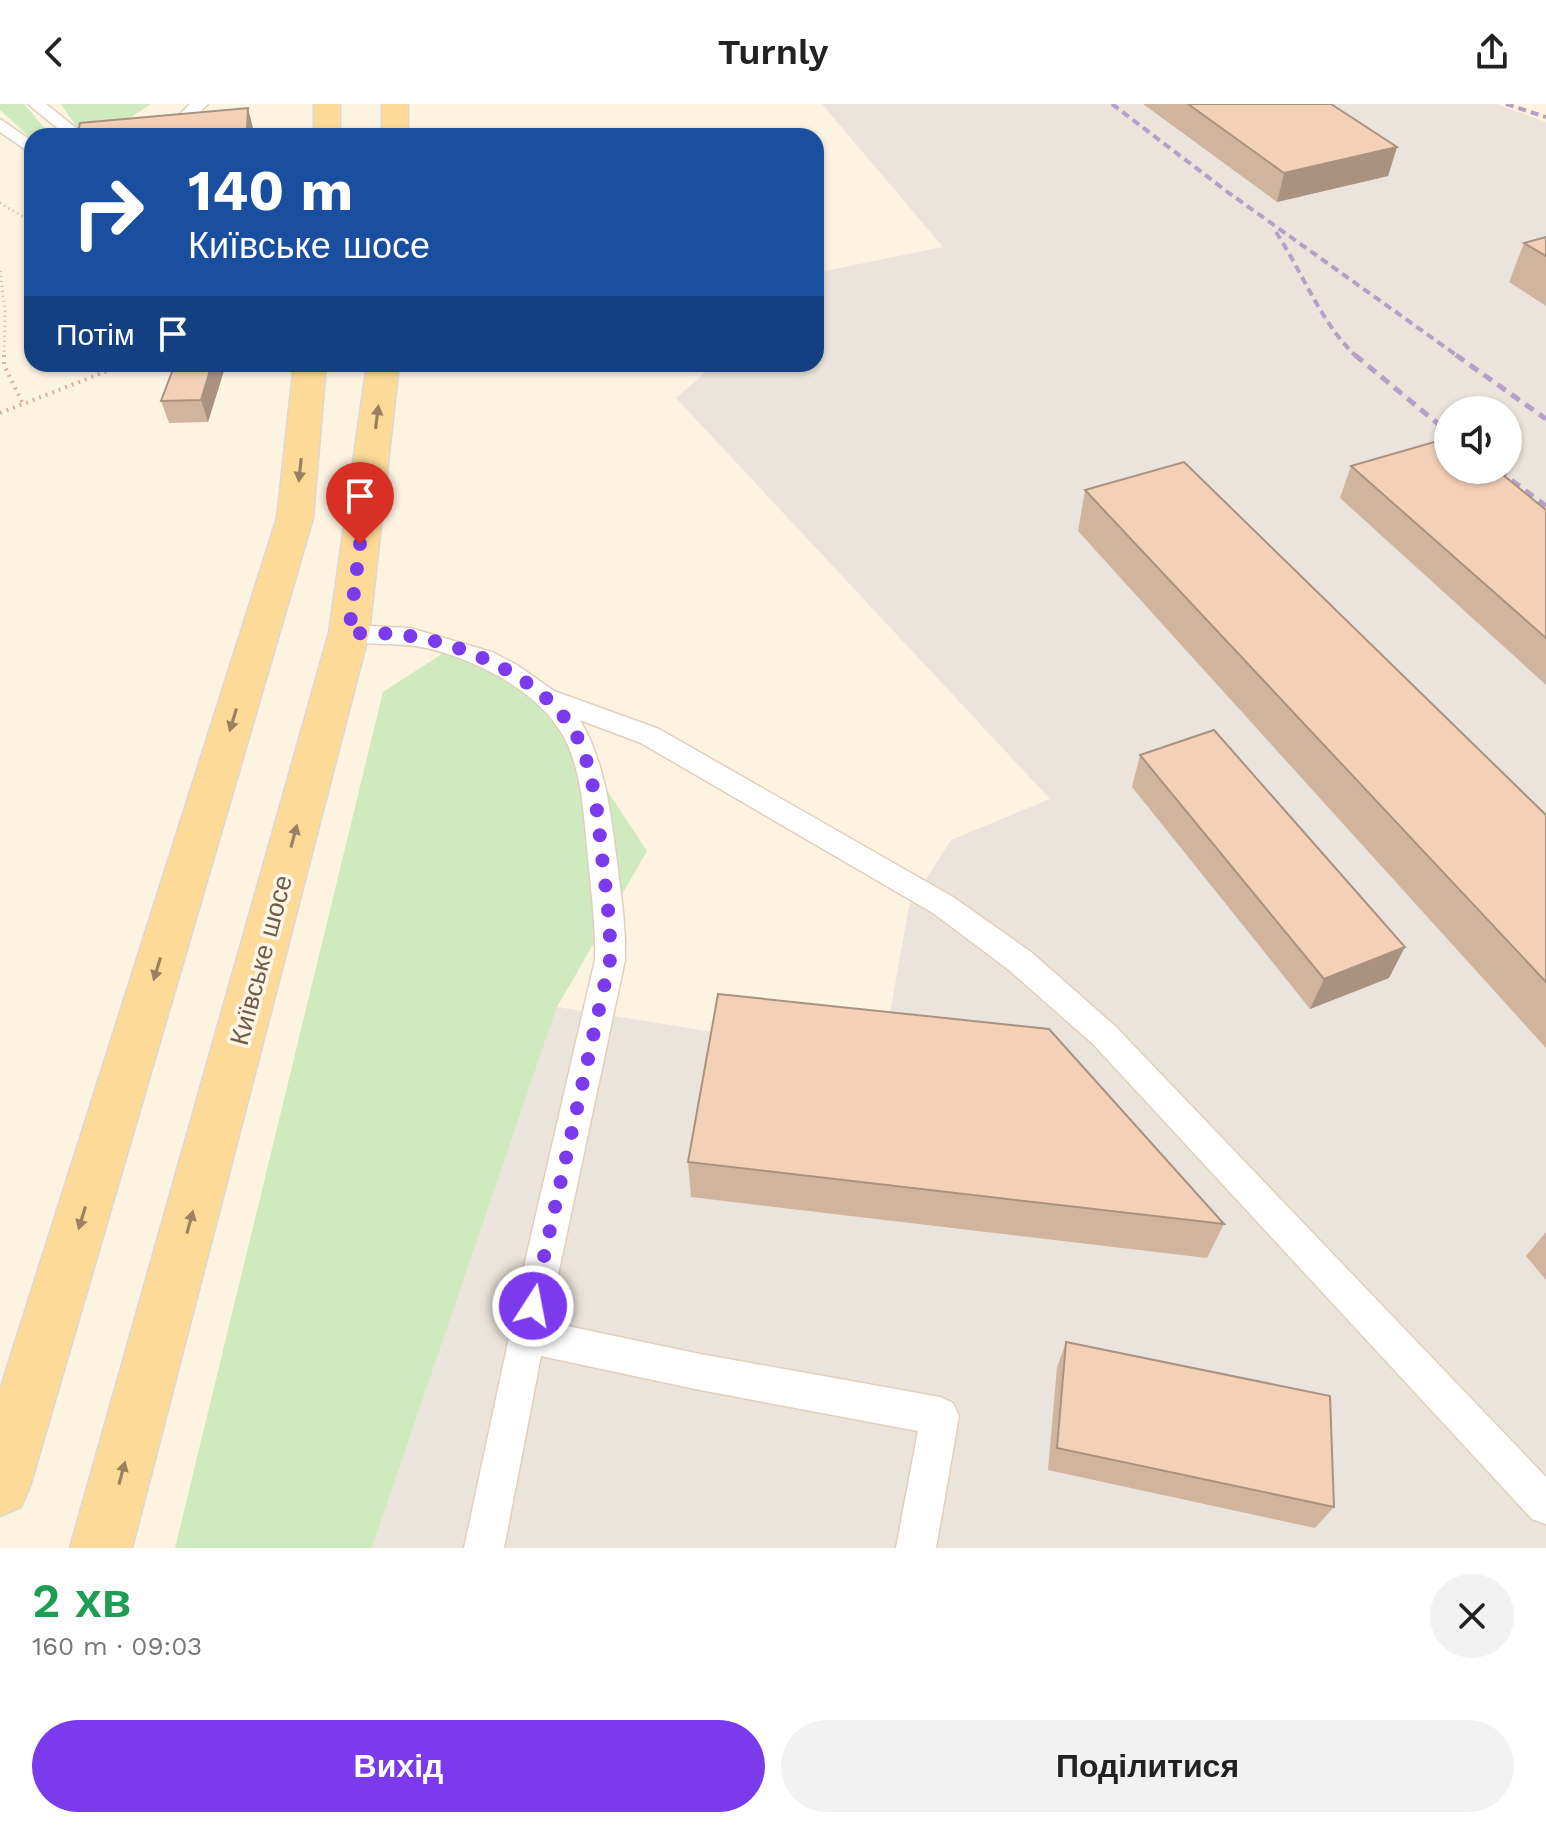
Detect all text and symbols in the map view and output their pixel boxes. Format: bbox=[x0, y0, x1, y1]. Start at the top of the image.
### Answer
icon: back bbox=[32, 30, 76, 74]
icon: share bbox=[1470, 30, 1514, 74]
text: Turnly bbox=[718, 31, 828, 73]
text: 140 m bbox=[188, 158, 353, 224]
icon: right bbox=[56, 160, 160, 264]
text: Київське шосе bbox=[188, 225, 430, 267]
icon: arrive bbox=[151, 312, 195, 356]
text: Потім bbox=[56, 317, 135, 352]
map controls bbox=[1434, 396, 1522, 484]
button: sound bbox=[1434, 396, 1522, 484]
one-way arrow bbox=[370, 404, 383, 429]
one-way arrow bbox=[293, 457, 306, 482]
pin bbox=[326, 462, 394, 544]
icon: arrive bbox=[338, 474, 382, 518]
one-way arrow bbox=[226, 708, 239, 732]
one-way arrow bbox=[288, 823, 301, 847]
street label: Київське шосе bbox=[224, 872, 298, 1048]
one-way arrow bbox=[151, 957, 163, 981]
one-way arrow bbox=[75, 1206, 88, 1230]
one-way arrow bbox=[184, 1209, 196, 1234]
position arrow bbox=[491, 1264, 575, 1348]
one-way arrow bbox=[116, 1460, 128, 1485]
text: 2 хв bbox=[32, 1572, 131, 1629]
button: close bbox=[1430, 1574, 1514, 1658]
text: 160 m · 09:03 bbox=[32, 1631, 202, 1661]
button: Вихід bbox=[32, 1720, 765, 1812]
button: Поділитися bbox=[781, 1720, 1514, 1812]

